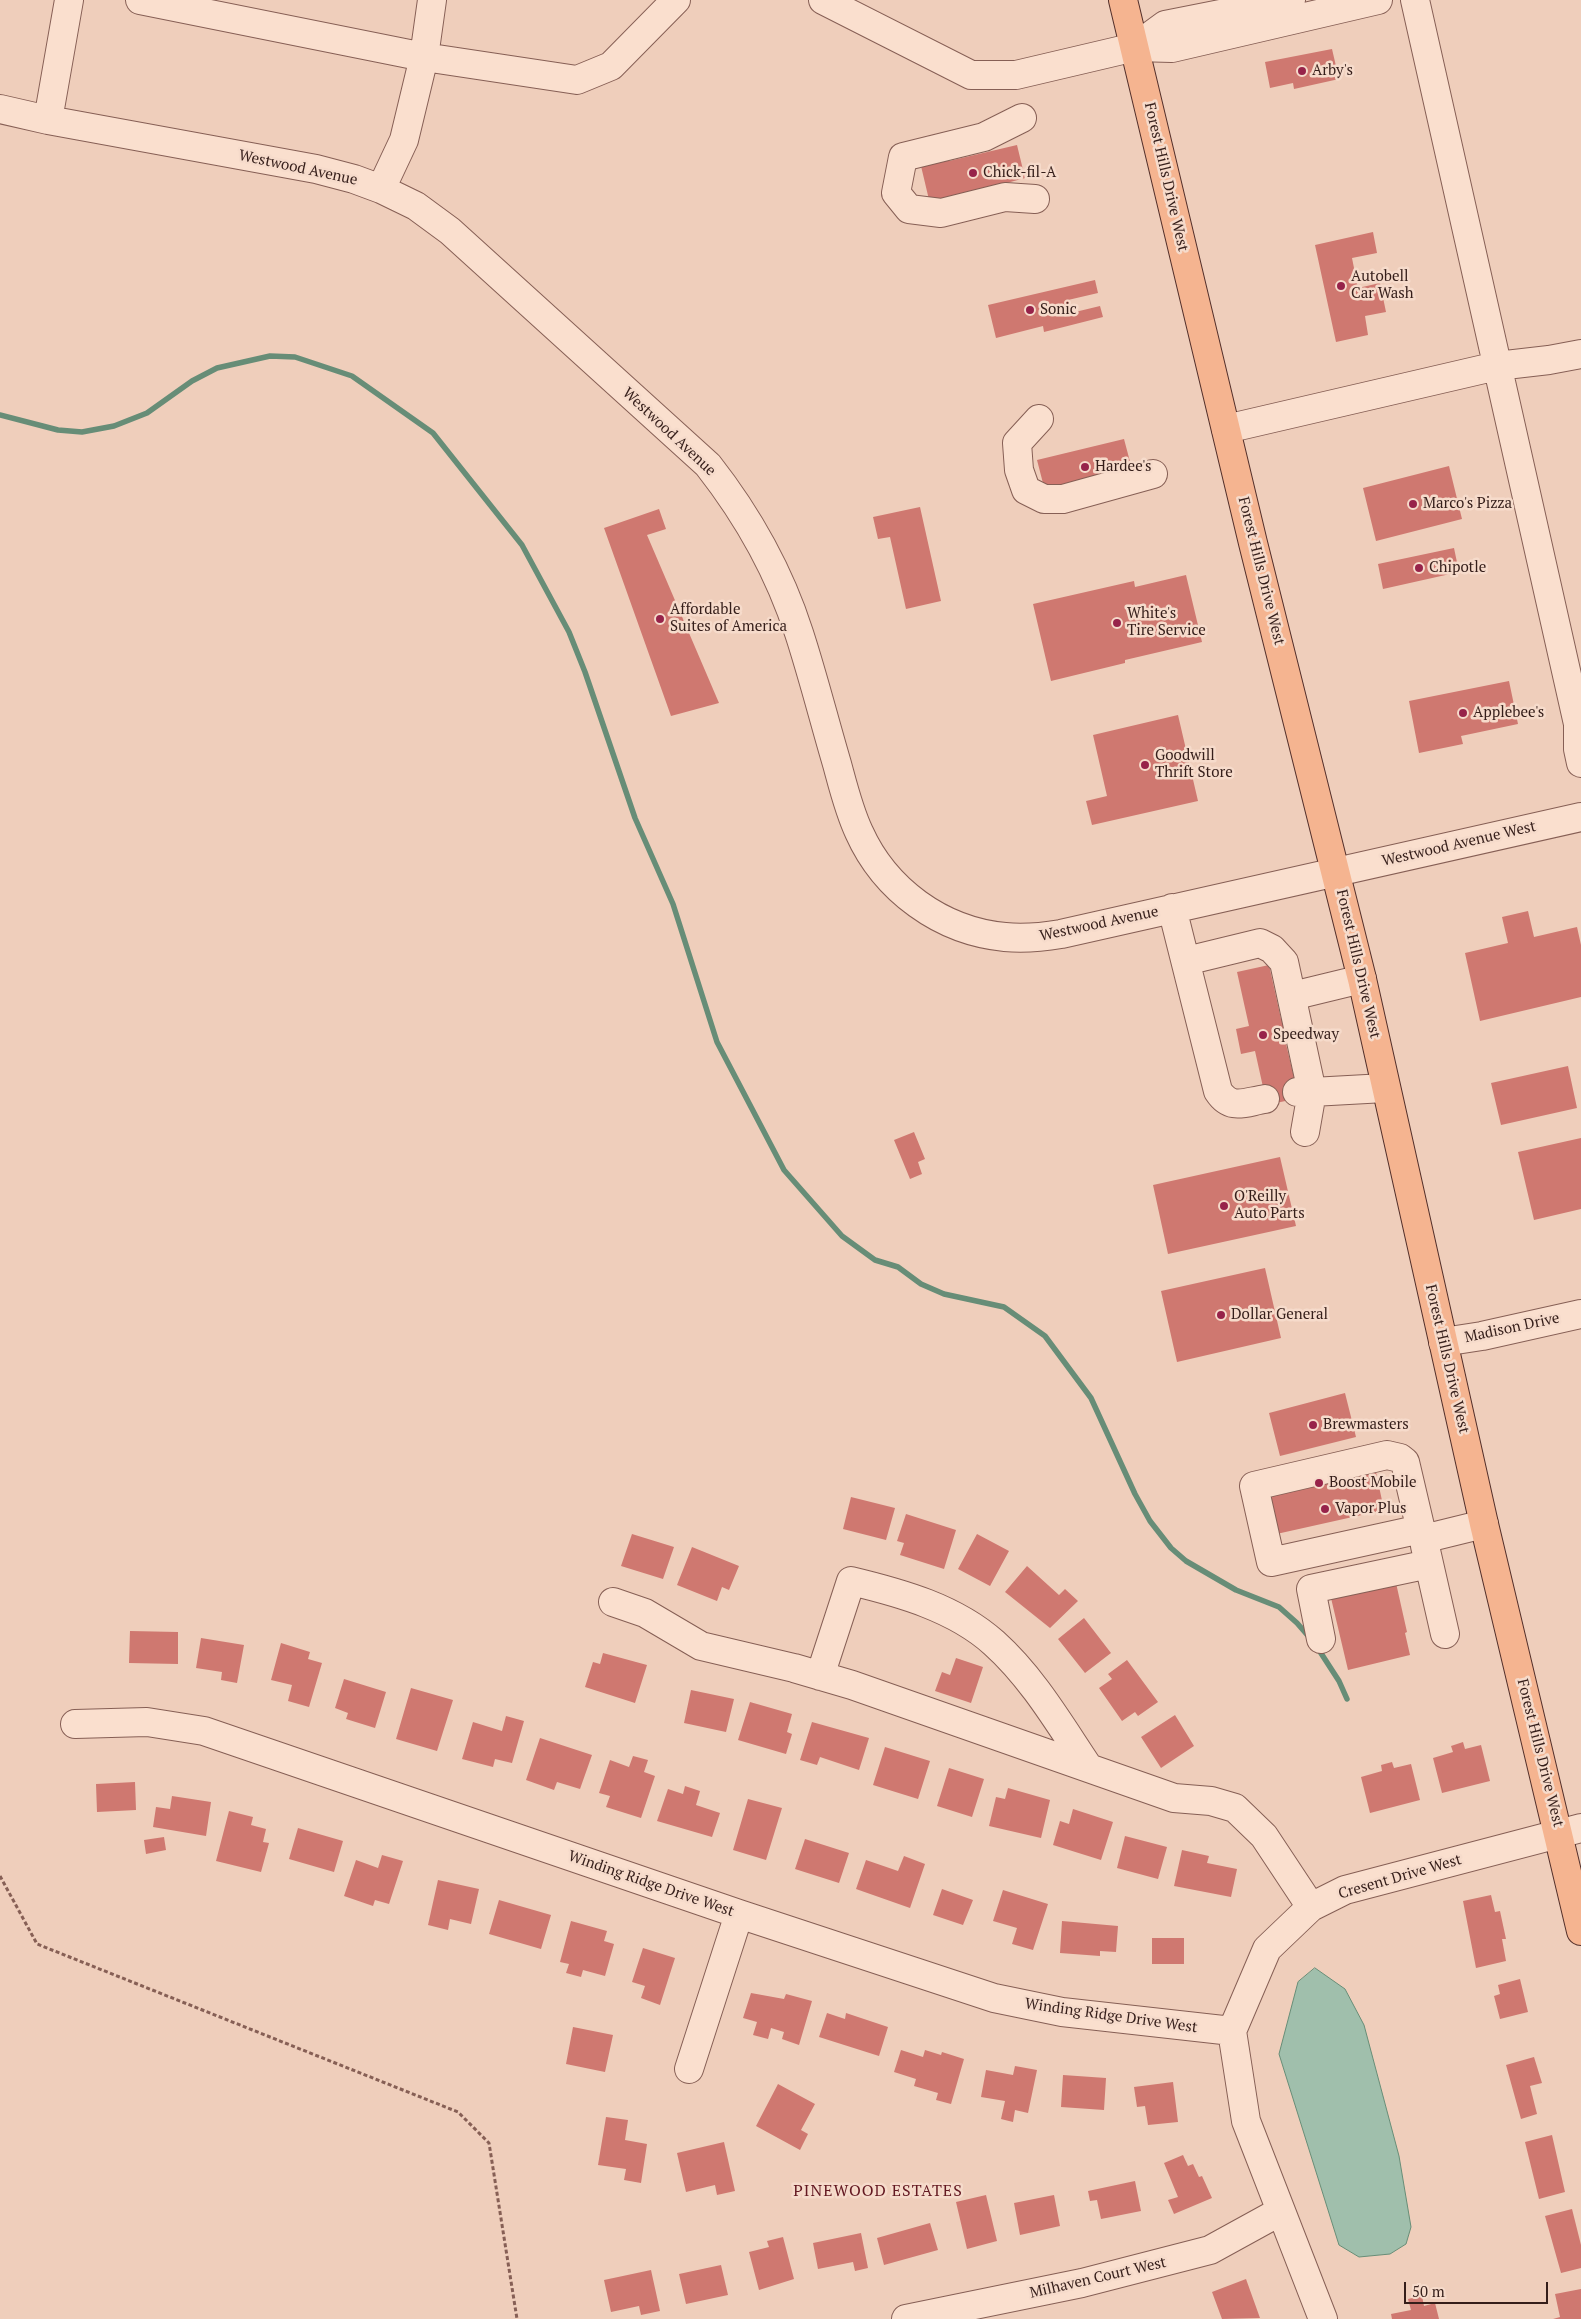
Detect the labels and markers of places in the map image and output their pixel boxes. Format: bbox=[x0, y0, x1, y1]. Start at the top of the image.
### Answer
place label: Arby's bbox=[1312, 62, 1353, 80]
marker: Arby's bbox=[1296, 65, 1308, 77]
place label: Chick-fil-A bbox=[983, 164, 1056, 182]
marker: Chick-fil-A bbox=[967, 167, 979, 179]
place label: Autobell Car Wash bbox=[1351, 268, 1414, 303]
marker: Autobell Car Wash bbox=[1335, 280, 1347, 292]
place label: Sonic bbox=[1040, 301, 1077, 319]
marker: Sonic bbox=[1024, 304, 1036, 316]
place label: Hardee's bbox=[1095, 458, 1151, 476]
marker: Hardee's bbox=[1079, 461, 1091, 473]
place label: Marco's Pizza bbox=[1423, 495, 1512, 513]
marker: Marco's Pizza bbox=[1407, 498, 1419, 510]
place label: Chipotle bbox=[1429, 559, 1486, 577]
marker: Chipotle bbox=[1413, 562, 1425, 574]
place label: Affordable Suites of America bbox=[670, 601, 787, 636]
place label: White's Tire Service bbox=[1127, 605, 1206, 640]
marker: Affordable Suites of America bbox=[654, 613, 666, 625]
marker: White's Tire Service bbox=[1111, 617, 1123, 629]
place label: Applebee's bbox=[1473, 704, 1544, 722]
marker: Applebee's bbox=[1457, 707, 1469, 719]
place label: Goodwill Thrift Store bbox=[1155, 747, 1233, 782]
marker: Goodwill Thrift Store bbox=[1139, 759, 1151, 771]
place label: Speedway bbox=[1273, 1026, 1339, 1044]
marker: Speedway bbox=[1257, 1029, 1269, 1041]
place label: O'Reilly Auto Parts bbox=[1234, 1188, 1305, 1223]
marker: O'Reilly Auto Parts bbox=[1218, 1200, 1230, 1212]
place label: Dollar General bbox=[1231, 1306, 1328, 1324]
marker: Dollar General bbox=[1215, 1309, 1227, 1321]
place label: Brewmasters bbox=[1323, 1416, 1409, 1434]
marker: Brewmasters bbox=[1307, 1419, 1319, 1431]
place label: Boost Mobile bbox=[1329, 1474, 1417, 1492]
marker: Boost Mobile bbox=[1313, 1477, 1325, 1489]
place label: Vapor Plus bbox=[1335, 1500, 1406, 1518]
marker: Vapor Plus bbox=[1319, 1503, 1331, 1515]

